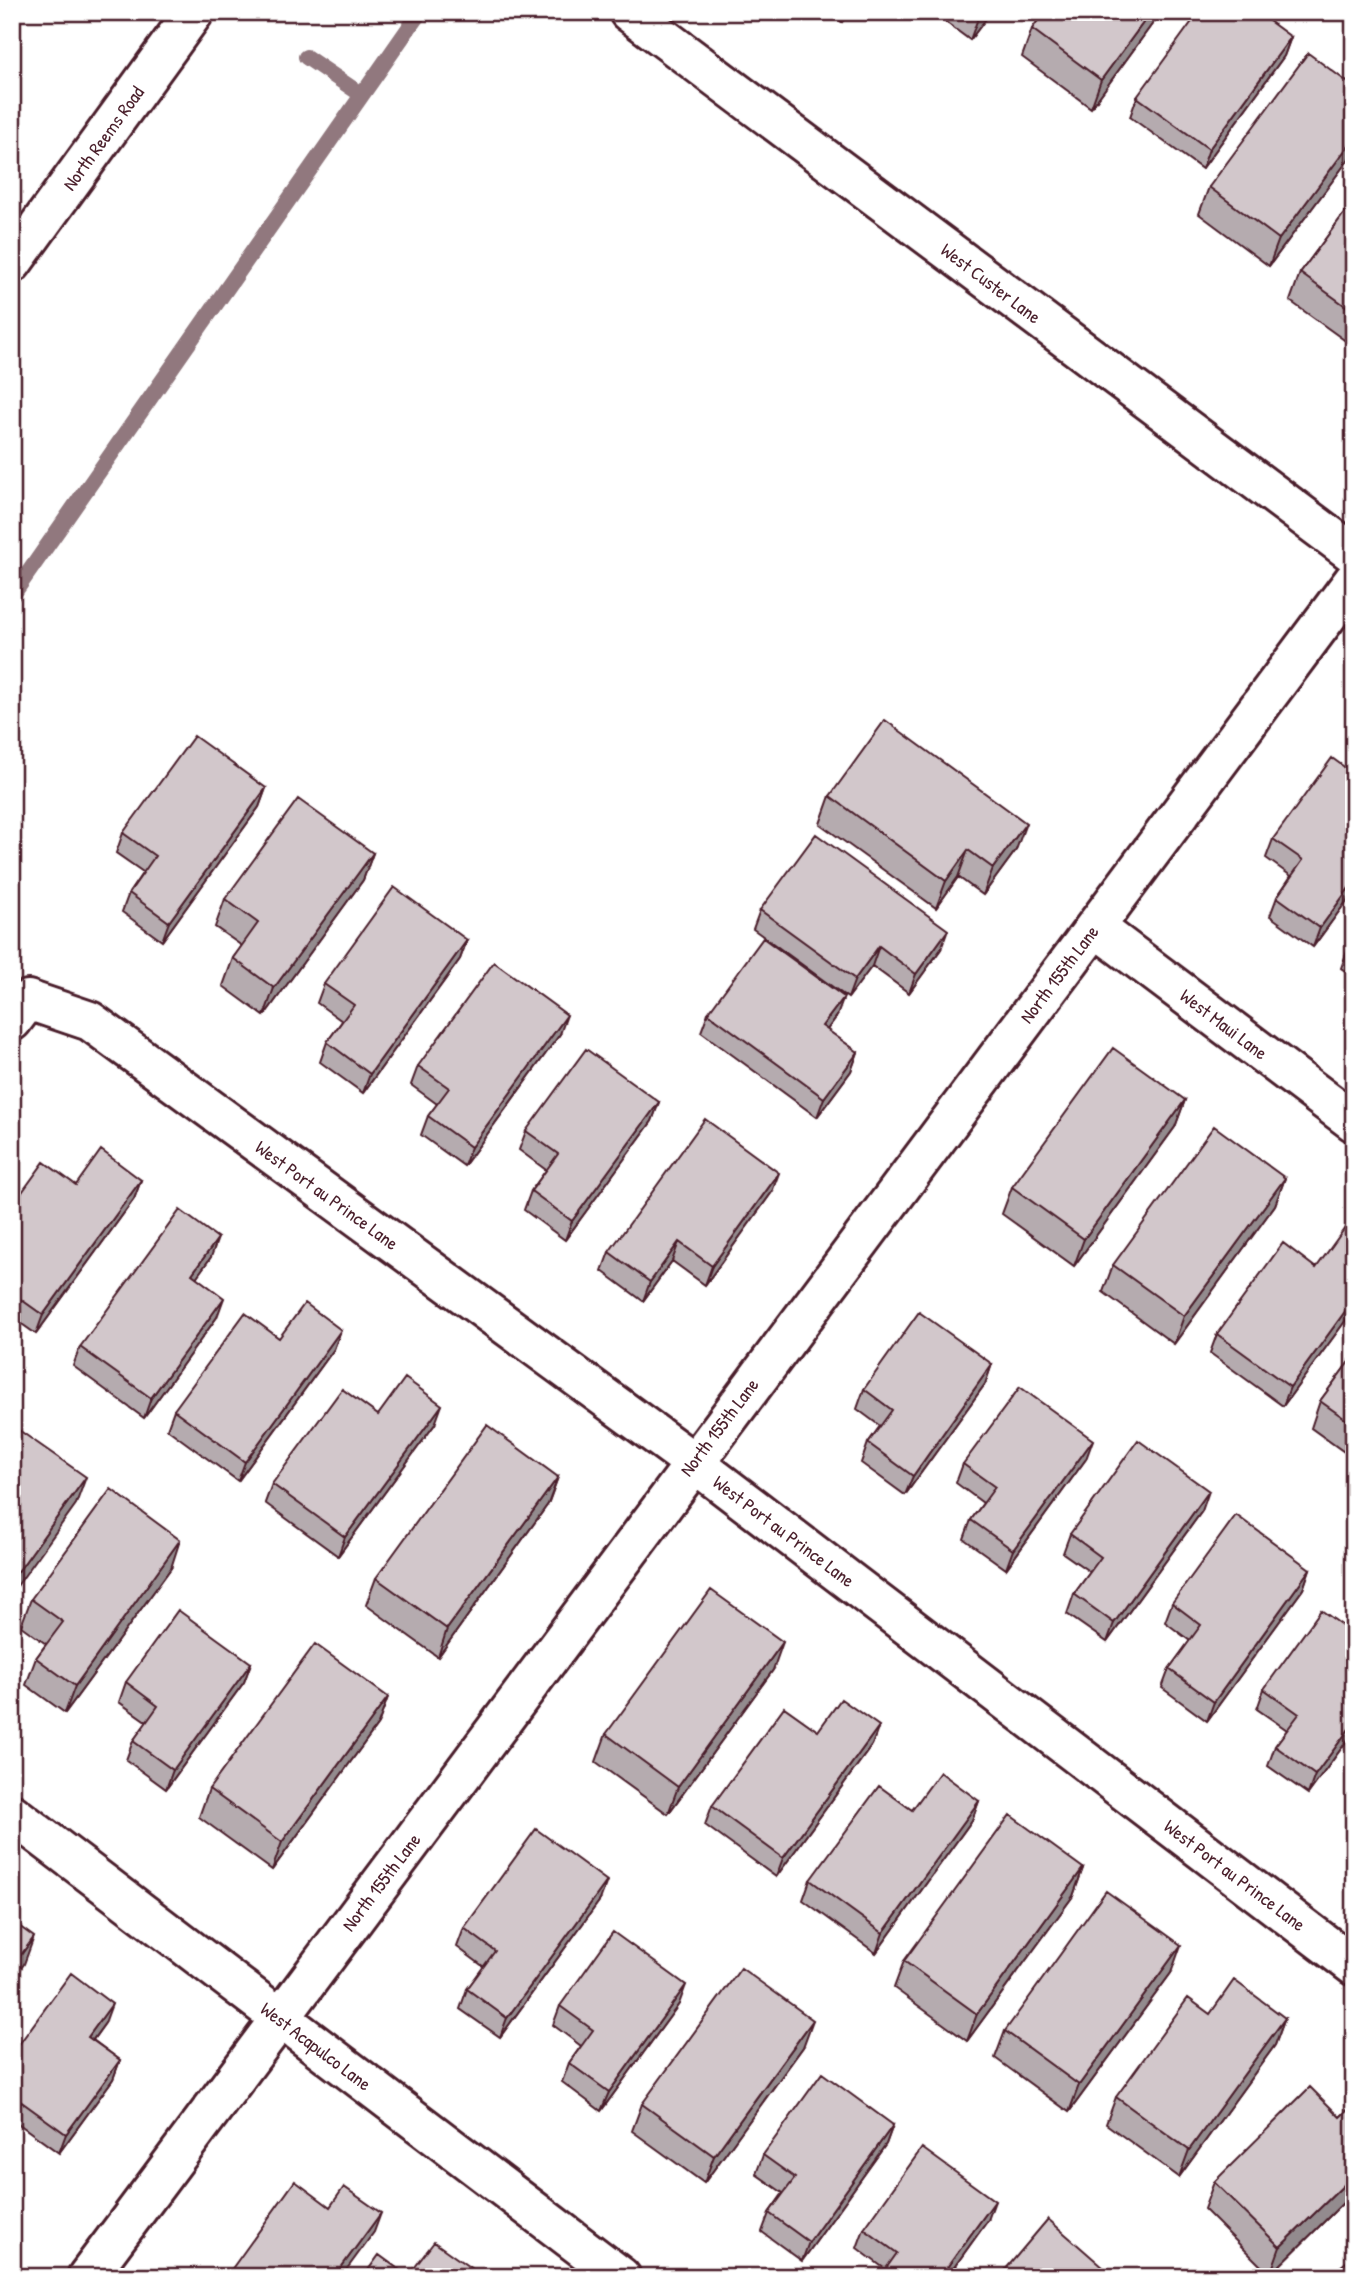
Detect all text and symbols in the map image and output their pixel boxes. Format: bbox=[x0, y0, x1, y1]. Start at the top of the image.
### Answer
street label: North Reems Road bbox=[56, 80, 150, 196]
street label: West Custer Lane bbox=[936, 237, 1047, 330]
street label: North 155th Lane bbox=[1014, 919, 1105, 1028]
street label: West Maui Lane bbox=[1175, 983, 1273, 1066]
street label: West Port au Prince Lane bbox=[250, 1134, 404, 1256]
street label: North 155th Lane bbox=[674, 1372, 765, 1481]
street label: West Port au Prince Lane bbox=[708, 1469, 861, 1593]
street label: West Port au Prince Lane bbox=[1159, 1813, 1312, 1937]
street label: North 155th Lane bbox=[336, 1827, 427, 1936]
street label: West Acapulco Lane bbox=[255, 1996, 377, 2096]

